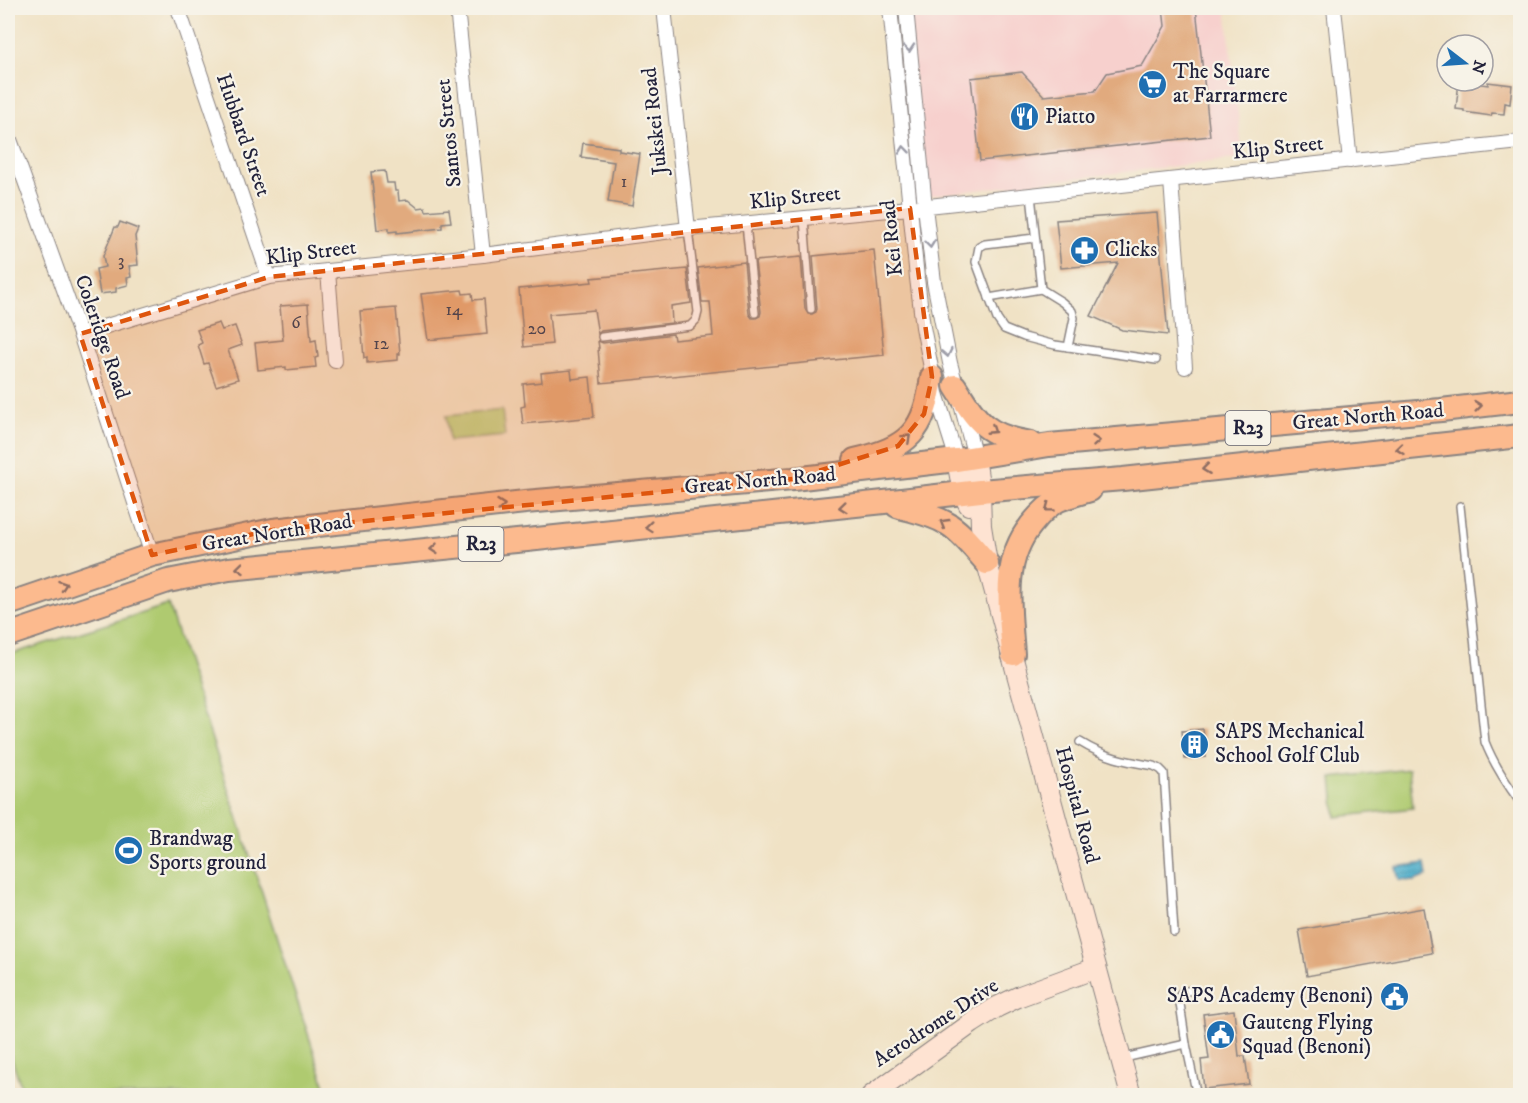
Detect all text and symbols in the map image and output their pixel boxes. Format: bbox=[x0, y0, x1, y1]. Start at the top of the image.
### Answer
north arrow bbox=[1435, 33, 1495, 93]
one-way arrow bbox=[902, 44, 915, 53]
text: N bbox=[1467, 58, 1490, 76]
place label: The Square at Farrarmere bbox=[1173, 59, 1288, 109]
street label: Jukskei Road bbox=[636, 65, 674, 178]
supermarket icon: The Square at Farrarmere bbox=[1136, 68, 1168, 100]
street label: Hubbard Street bbox=[210, 70, 276, 200]
street label: Santos Street bbox=[430, 77, 468, 189]
restaurant icon: Piatto bbox=[1008, 101, 1040, 133]
place label: Piatto bbox=[1045, 104, 1095, 130]
street label: Klip Street bbox=[1231, 130, 1325, 166]
one-way arrow bbox=[898, 146, 911, 155]
house number: 1 bbox=[621, 171, 627, 193]
street label: Klip Street bbox=[748, 180, 842, 216]
street label: Kei Road bbox=[875, 198, 909, 277]
pharmacy icon: Clicks bbox=[1068, 234, 1100, 266]
street label: Klip Street bbox=[264, 235, 358, 271]
place label: Clicks bbox=[1105, 237, 1157, 263]
one-way arrow bbox=[923, 240, 935, 249]
house number: 3 bbox=[118, 250, 124, 272]
street label: Coleridge Road bbox=[69, 271, 136, 403]
house number: 14 bbox=[446, 299, 463, 321]
house number: 6 bbox=[291, 312, 301, 334]
house number: 20 bbox=[528, 318, 546, 340]
house number: 12 bbox=[373, 333, 389, 355]
one-way arrow bbox=[940, 348, 953, 358]
street label: Great North Road bbox=[1291, 397, 1445, 437]
one-way arrow bbox=[1473, 400, 1482, 413]
road number: R23 bbox=[1226, 411, 1270, 445]
one-way arrow bbox=[985, 423, 996, 434]
one-way arrow bbox=[900, 434, 910, 445]
one-way arrow bbox=[1091, 435, 1100, 448]
one-way arrow bbox=[1395, 442, 1404, 455]
street label: Great North Road bbox=[683, 461, 837, 501]
one-way arrow bbox=[1201, 462, 1210, 475]
one-way arrow bbox=[496, 499, 505, 512]
one-way arrow bbox=[838, 500, 847, 513]
one-way arrow bbox=[1045, 500, 1056, 511]
street label: Great North Road bbox=[200, 508, 355, 558]
one-way arrow bbox=[940, 519, 950, 530]
one-way arrow bbox=[644, 520, 653, 533]
road number: R23 bbox=[458, 527, 504, 561]
one-way arrow bbox=[429, 542, 438, 555]
one-way arrow bbox=[235, 561, 244, 573]
one-way arrow bbox=[57, 580, 68, 593]
place label: SAPS Mechanical School Golf Club bbox=[1215, 719, 1365, 769]
building icon: SAPS Mechanical School Golf Club bbox=[1178, 728, 1210, 760]
street label: Hospital Road bbox=[1049, 744, 1105, 867]
place label: Brandwag Sports ground bbox=[149, 826, 267, 876]
sports icon: Brandwag Sports ground bbox=[112, 835, 144, 867]
street label: Aerodrome Drive bbox=[868, 973, 1004, 1073]
public building icon: SAPS Academy (Benoni) bbox=[1378, 980, 1410, 1012]
place label: SAPS Academy (Benoni) bbox=[1167, 983, 1373, 1009]
place label: Gauteng Flying Squad (Benoni) bbox=[1242, 1010, 1373, 1060]
public building icon: Gauteng Flying Squad (Benoni) bbox=[1205, 1019, 1237, 1051]

